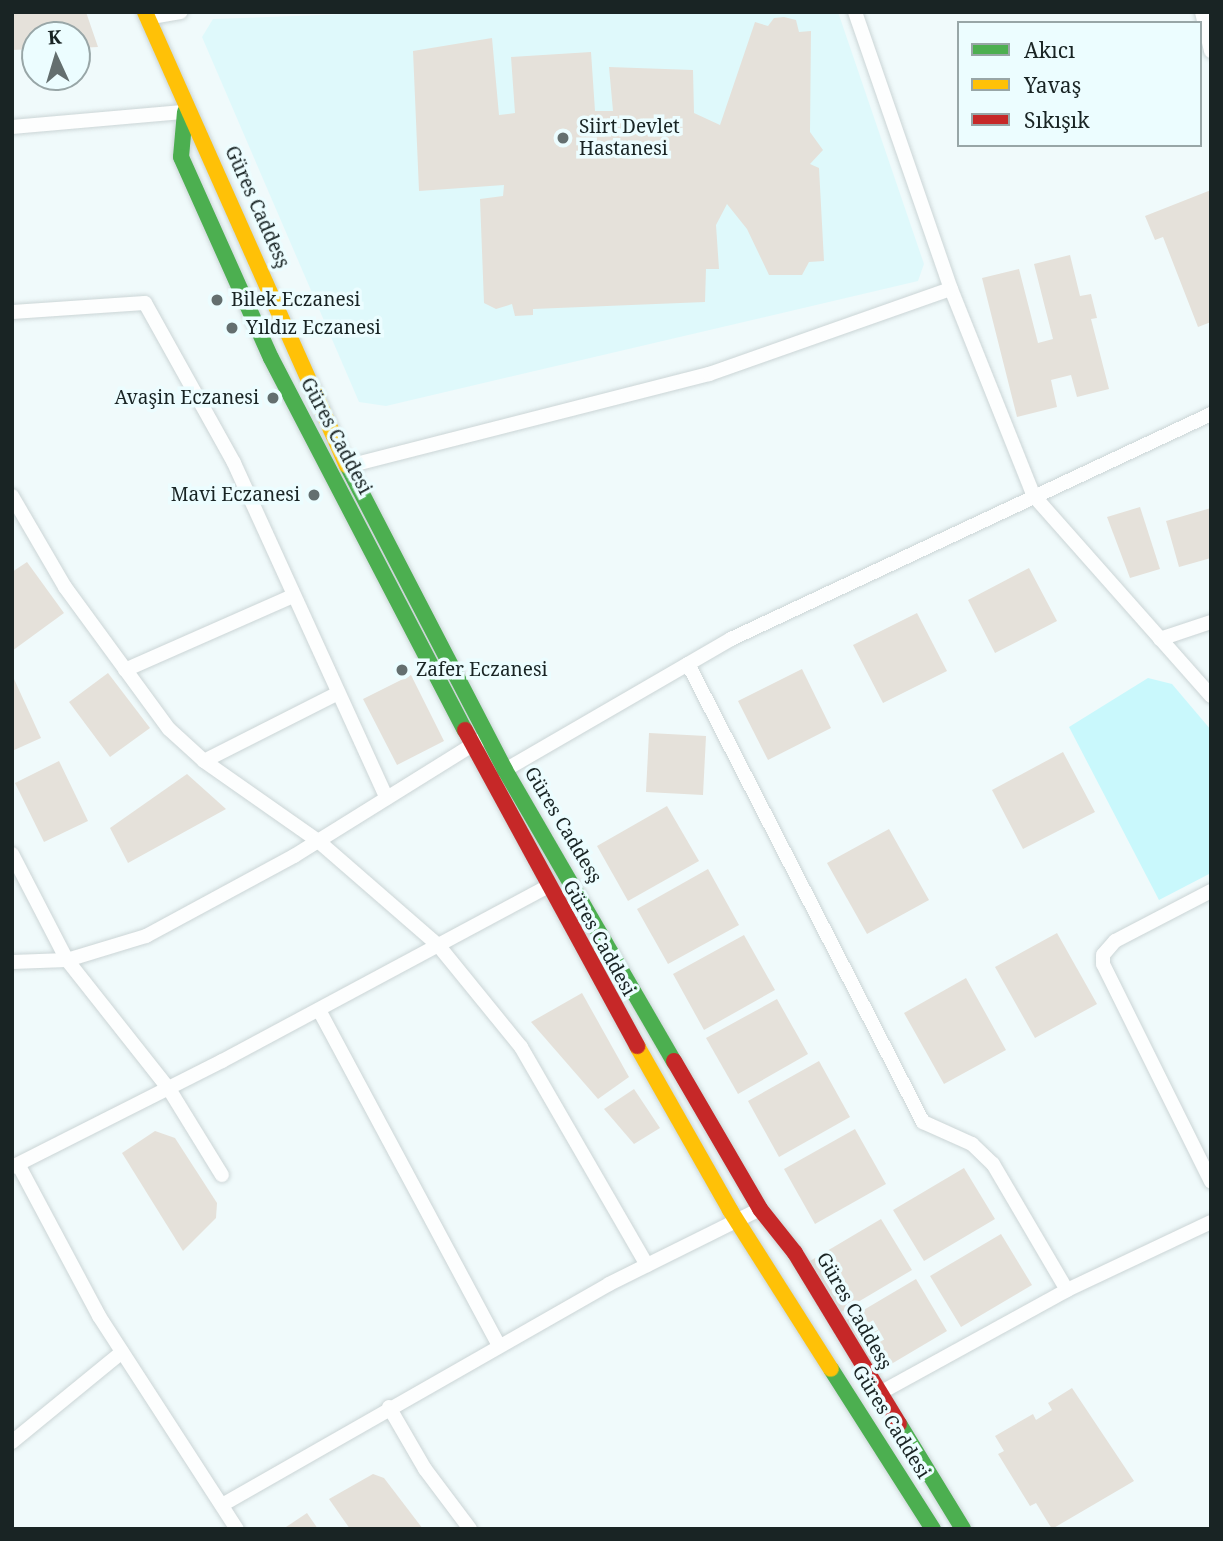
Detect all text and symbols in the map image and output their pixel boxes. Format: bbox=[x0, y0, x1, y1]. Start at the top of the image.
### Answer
north arrow bbox=[21, 21, 91, 91]
legend bbox=[957, 21, 1202, 147]
text: K bbox=[47, 24, 63, 51]
text: Akıcı bbox=[1024, 36, 1075, 64]
text: Yavaş bbox=[1024, 71, 1081, 99]
text: Sıkışık bbox=[1024, 106, 1090, 134]
place label: Siirt Devlet Hastanesi bbox=[579, 116, 680, 160]
marker: Siirt Devlet Hastanesi bbox=[553, 128, 573, 148]
street label: Güres Caddesş bbox=[220, 142, 294, 272]
place label: Bilek Eczanesi bbox=[231, 289, 360, 311]
marker: Bilek Eczanesi bbox=[209, 292, 225, 308]
place label: Yıldız Eczanesi bbox=[246, 317, 381, 339]
marker: Yıldız Eczanesi bbox=[224, 320, 240, 336]
street label: Güres Caddesi bbox=[296, 374, 376, 498]
place label: Avaşin Eczanesi bbox=[115, 387, 259, 409]
marker: Avaşin Eczanesi bbox=[265, 390, 281, 406]
place label: Mavi Eczanesi bbox=[171, 484, 300, 506]
marker: Mavi Eczanesi bbox=[306, 487, 322, 503]
place label: Zafer Eczanesi bbox=[416, 659, 548, 681]
marker: Zafer Eczanesi bbox=[394, 662, 410, 678]
street label: Güres Caddesş bbox=[519, 763, 607, 887]
street label: Güres Caddesi bbox=[558, 876, 640, 1000]
street label: Güres Caddesş bbox=[811, 1248, 897, 1374]
street label: Güres Caddesi bbox=[847, 1361, 935, 1483]

